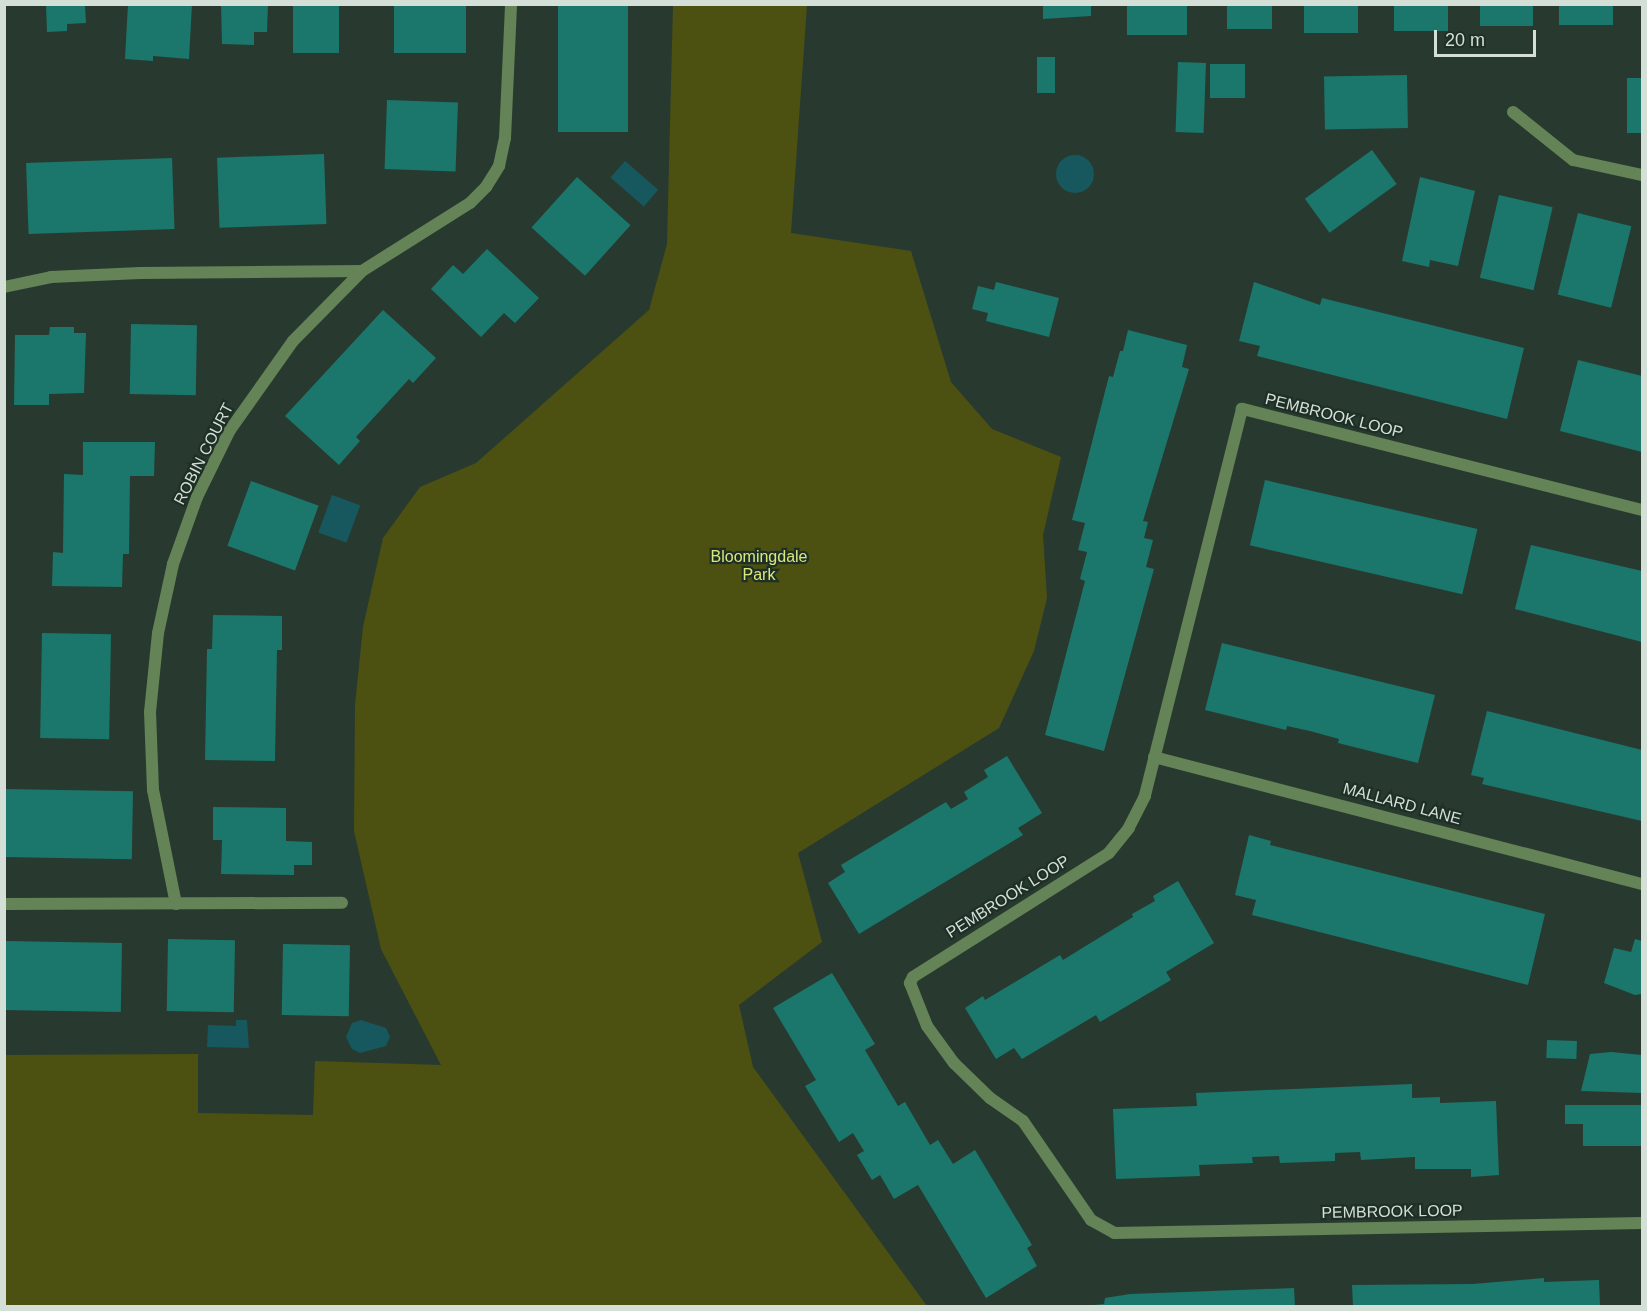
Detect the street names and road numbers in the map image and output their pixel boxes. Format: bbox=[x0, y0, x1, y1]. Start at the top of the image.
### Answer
street label: PEMBROOK LOOP bbox=[1263, 390, 1405, 442]
street label: ROBIN COURT bbox=[170, 400, 238, 508]
street label: MALLARD LANE bbox=[1341, 779, 1463, 829]
street label: PEMBROOK LOOP bbox=[943, 851, 1073, 943]
street label: PEMBROOK LOOP bbox=[1321, 1201, 1463, 1223]

